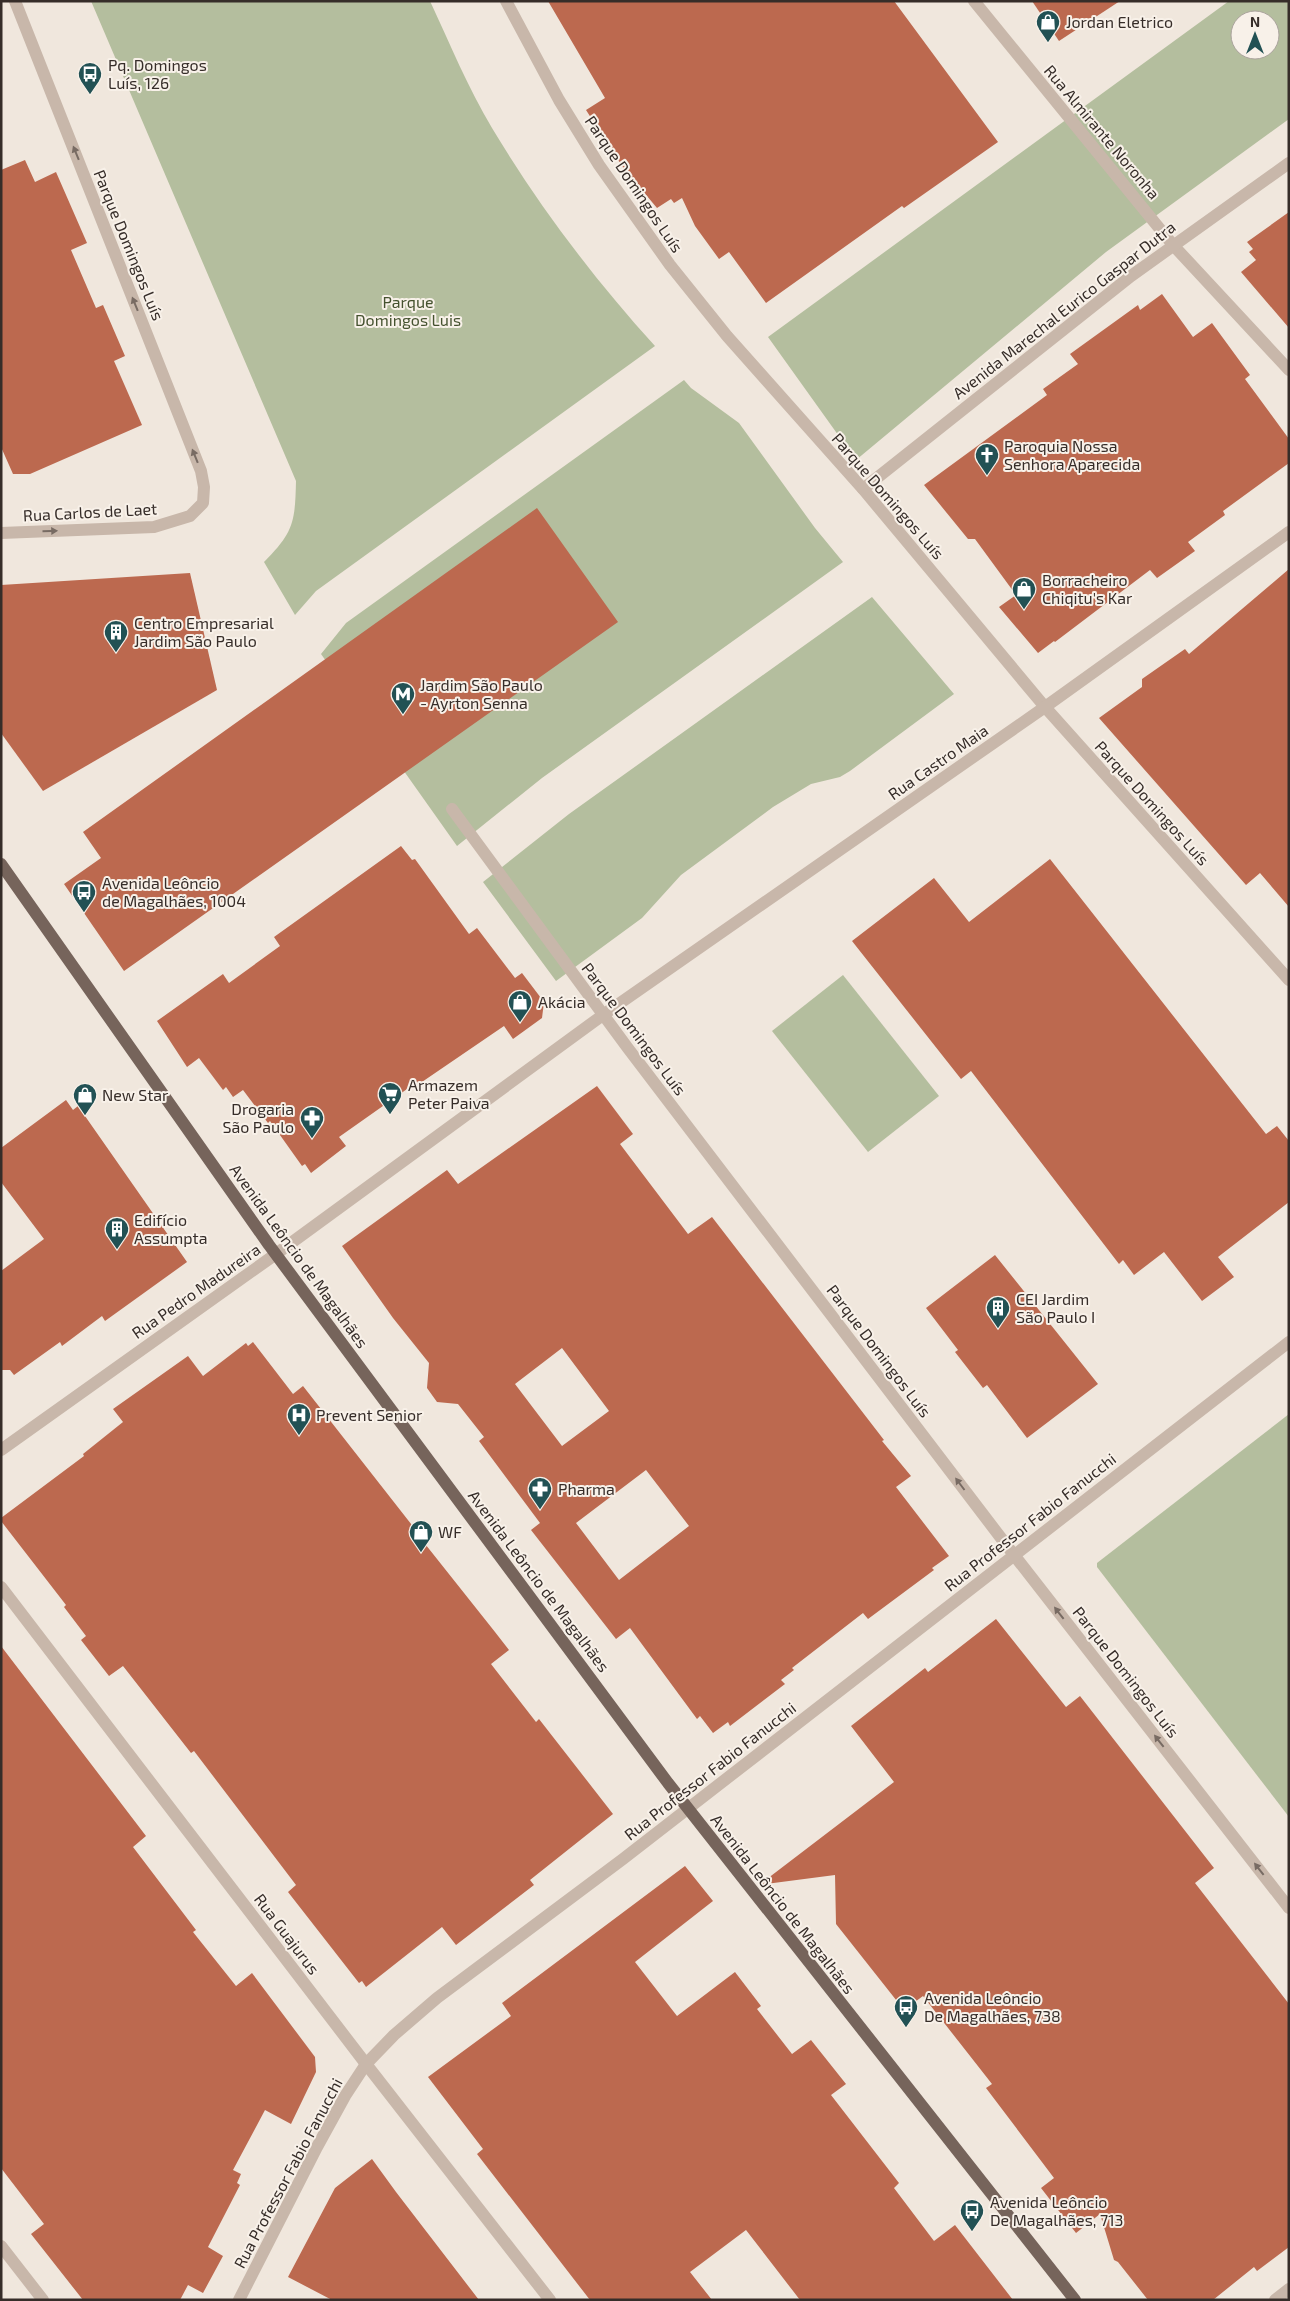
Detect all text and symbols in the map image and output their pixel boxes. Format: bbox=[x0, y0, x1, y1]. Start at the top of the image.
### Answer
shop icon: Jordan Eletrico bbox=[1035, 9, 1061, 43]
north arrow bbox=[1230, 10, 1280, 60]
place label: Jordan Eletrico bbox=[1066, 12, 1173, 31]
text: N bbox=[1250, 13, 1260, 30]
place label: Pq. Domingos Luís, 126 bbox=[108, 55, 207, 92]
bus stop icon: Pq. Domingos Luís, 126 bbox=[77, 61, 103, 95]
street label: Rua Almirante Noronha bbox=[1041, 61, 1164, 203]
street label: Parque Domingos Luís bbox=[582, 112, 687, 256]
one-way arrow bbox=[71, 146, 79, 160]
street label: Parque Domingos Luís bbox=[91, 167, 168, 323]
street label: Avenida Marechal Eurico Gaspar Dutra bbox=[949, 217, 1179, 402]
park label: Parque Domingos Luis bbox=[355, 292, 461, 329]
one-way arrow bbox=[131, 297, 138, 312]
street label: Parque Domingos Luís bbox=[828, 429, 948, 563]
place label: Paroquia Nossa Senhora Aparecida bbox=[1004, 436, 1140, 473]
church icon: Paroquia Nossa Senhora Aparecida bbox=[974, 442, 1000, 476]
one-way arrow bbox=[191, 448, 198, 463]
street label: Rua Carlos de Laet bbox=[22, 499, 158, 525]
one-way arrow bbox=[42, 527, 58, 535]
place label: Borracheiro Chiqitu's Kar bbox=[1042, 570, 1133, 607]
shop icon: Borracheiro Chiqitu's Kar bbox=[1011, 576, 1037, 610]
place label: Centro Empresarial Jardim São Paulo bbox=[134, 613, 274, 650]
building icon: Centro Empresarial Jardim São Paulo bbox=[103, 619, 129, 653]
place label: Jardim São Paulo - Ayrton Senna bbox=[420, 675, 543, 712]
metro station icon: Jardim São Paulo - Ayrton Senna bbox=[390, 681, 416, 715]
street label: Rua Castro Maia bbox=[884, 720, 991, 803]
street label: Parque Domingos Luís bbox=[1091, 737, 1213, 869]
place label: Avenida Leôncio de Magalhães, 1004 bbox=[102, 873, 246, 910]
bus stop icon: Avenida Leôncio de Magalhães, 1004 bbox=[71, 879, 97, 913]
street label: Parque Domingos Luís bbox=[578, 959, 690, 1099]
shop icon: Akácia bbox=[507, 989, 533, 1023]
place label: Akácia bbox=[538, 992, 585, 1011]
place label: Armazem Peter Paiva bbox=[408, 1075, 490, 1112]
supermarket icon: Armazem Peter Paiva bbox=[377, 1081, 403, 1115]
shop icon: New Star bbox=[72, 1082, 98, 1116]
place label: New Star bbox=[102, 1085, 169, 1104]
place label: Drogaria São Paulo bbox=[222, 1099, 294, 1136]
pharmacy icon: Drogaria São Paulo bbox=[299, 1105, 325, 1139]
street label: Avenida Leôncio de Magalhães bbox=[226, 1160, 372, 1351]
place label: Edifício Assumpta bbox=[134, 1210, 208, 1247]
building icon: Edifício Assumpta bbox=[104, 1216, 130, 1250]
street label: Rua Pedro Madureira bbox=[128, 1239, 264, 1342]
street label: Parque Domingos Luís bbox=[823, 1281, 935, 1421]
place label: CEI Jardim São Paulo I bbox=[1016, 1289, 1095, 1326]
building icon: CEI Jardim São Paulo I bbox=[985, 1295, 1011, 1329]
hospital icon: Prevent Senior bbox=[286, 1402, 312, 1436]
place label: Prevent Senior bbox=[316, 1405, 423, 1424]
street label: Rua Professor Fabio Fanucchi bbox=[940, 1449, 1119, 1595]
pharmacy icon: Pharma bbox=[527, 1476, 553, 1510]
one-way arrow bbox=[955, 1477, 965, 1491]
place label: Pharma bbox=[558, 1479, 615, 1498]
street label: Avenida Leôncio de Magalhães bbox=[465, 1486, 614, 1675]
shop icon: WF bbox=[408, 1519, 434, 1553]
place label: WF bbox=[438, 1522, 462, 1541]
street label: Parque Domingos Luís bbox=[1069, 1602, 1183, 1741]
one-way arrow bbox=[1054, 1607, 1065, 1620]
street label: Rua Professor Fabio Fanucchi bbox=[620, 1698, 799, 1844]
one-way arrow bbox=[1154, 1734, 1164, 1748]
street label: Avenida Leôncio de Magalhães bbox=[707, 1810, 859, 1997]
one-way arrow bbox=[1253, 1863, 1264, 1876]
street label: Rua Guajurus bbox=[250, 1890, 324, 1978]
place label: Avenida Leôncio De Magalhães, 738 bbox=[924, 1988, 1061, 2025]
bus stop icon: Avenida Leôncio De Magalhães, 738 bbox=[893, 1994, 919, 2028]
street label: Rua Professor Fabio Fanucchi bbox=[229, 2074, 346, 2271]
place label: Avenida Leôncio De Magalhães, 713 bbox=[990, 2192, 1123, 2229]
bus stop icon: Avenida Leôncio De Magalhães, 713 bbox=[959, 2198, 985, 2232]

